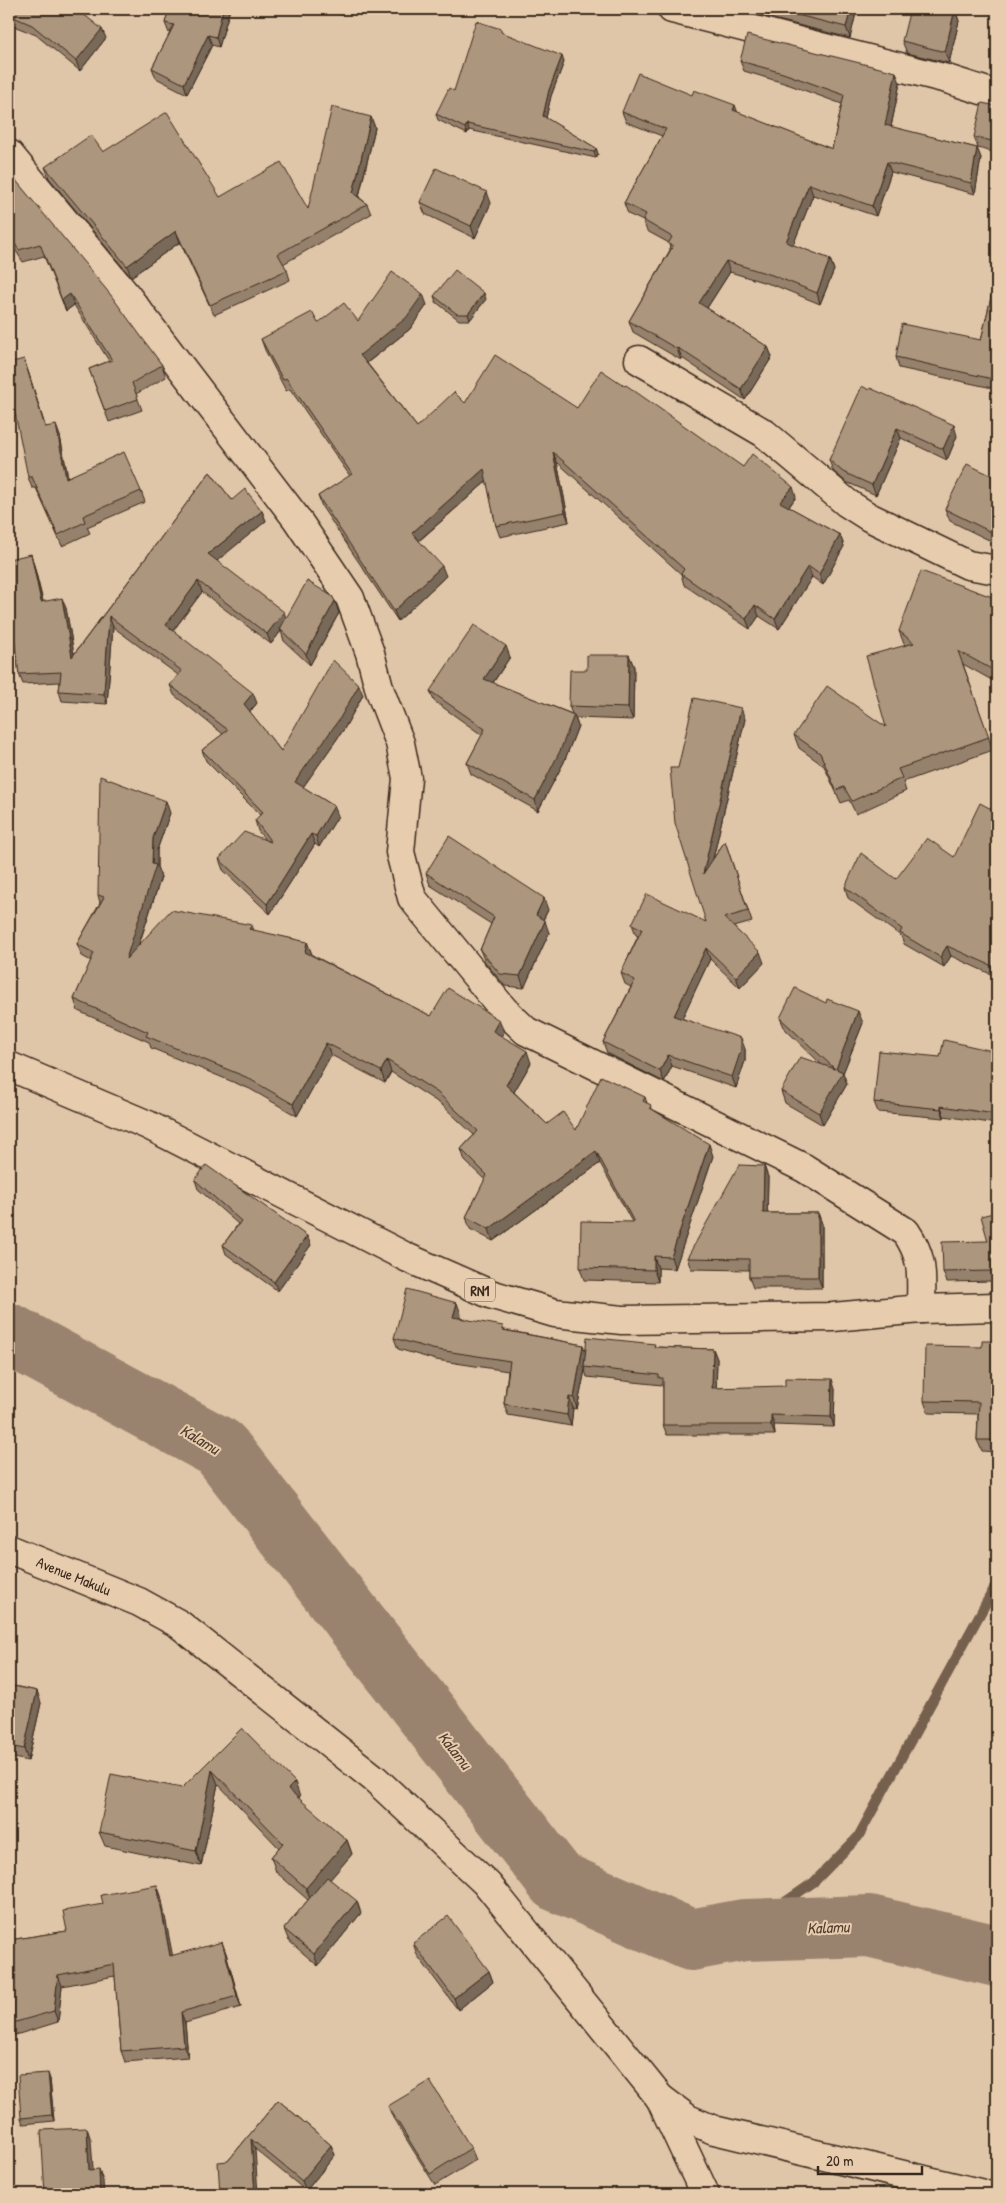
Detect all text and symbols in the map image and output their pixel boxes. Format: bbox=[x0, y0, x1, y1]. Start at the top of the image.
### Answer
road number: RN1 bbox=[465, 1278, 495, 1302]
water label: Kalamu bbox=[176, 1419, 225, 1460]
street label: Avenue Makulu bbox=[33, 1551, 114, 1600]
water label: Kalamu bbox=[433, 1727, 478, 1775]
water label: Kalamu bbox=[806, 1915, 851, 1939]
scale bar bbox=[818, 2143, 922, 2175]
text: 20 m bbox=[826, 2150, 853, 2171]

